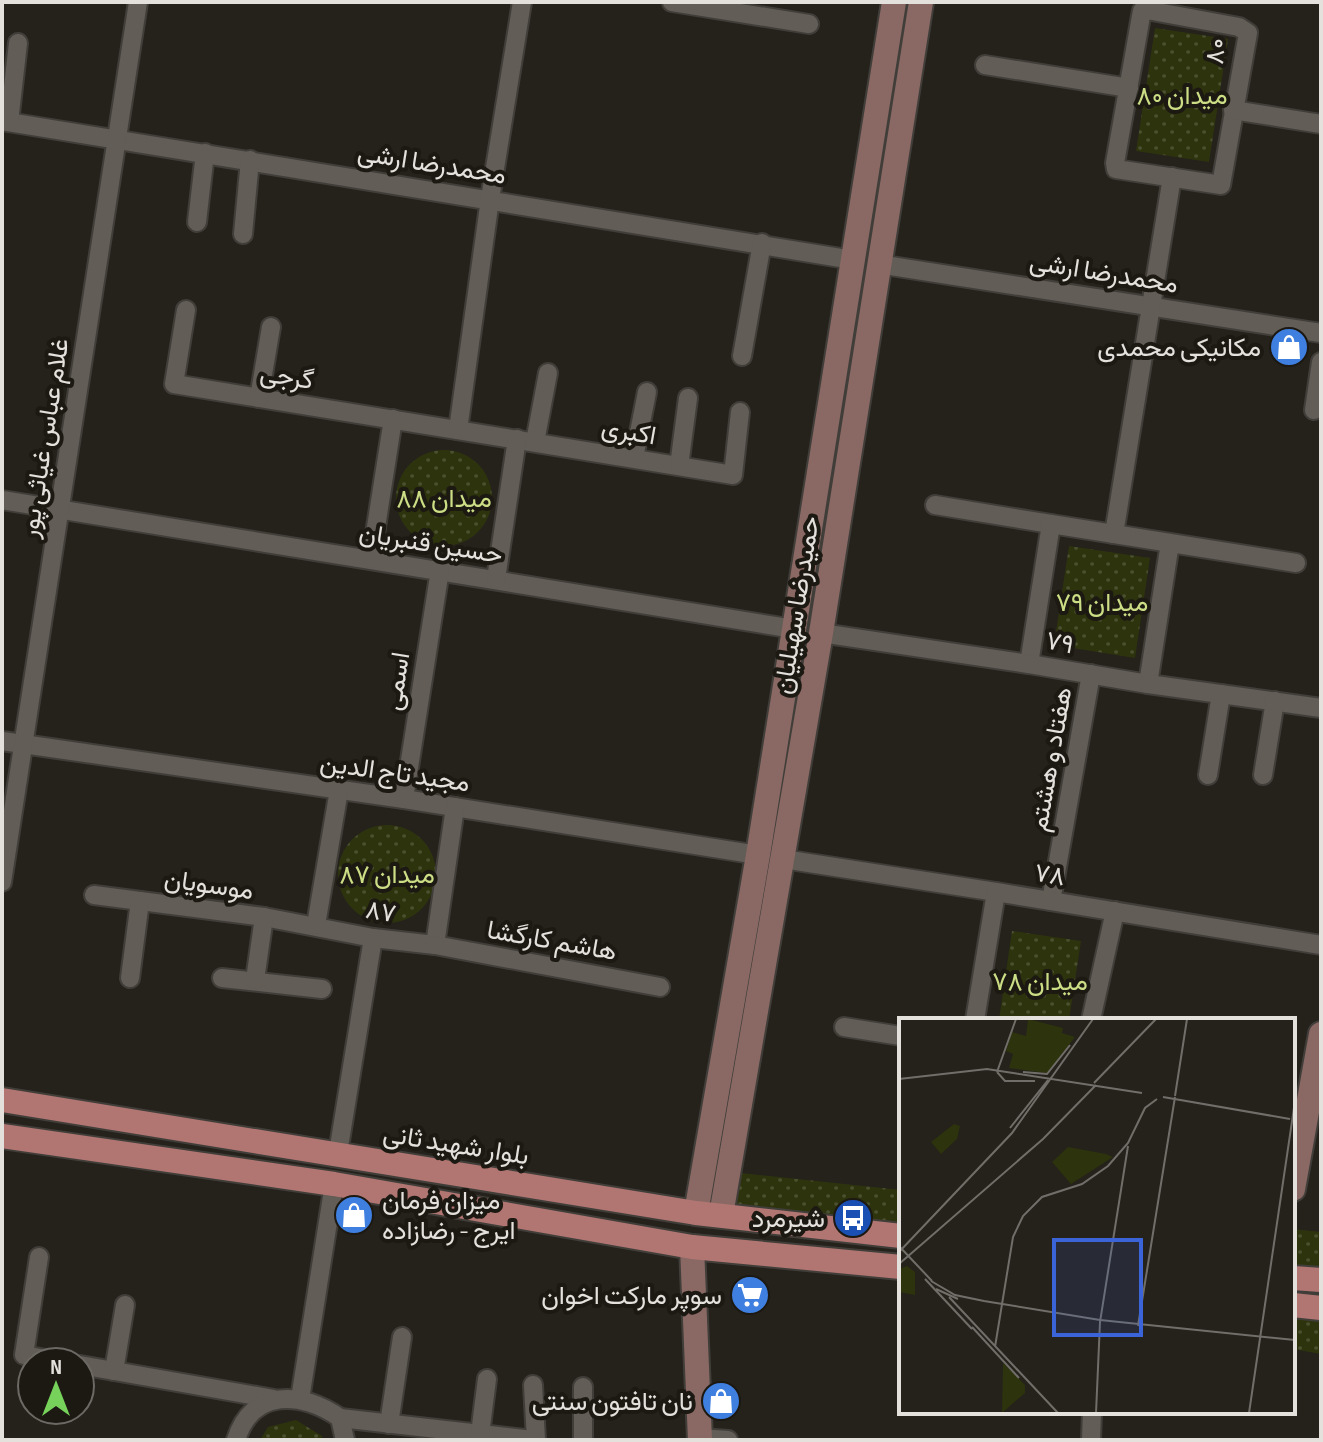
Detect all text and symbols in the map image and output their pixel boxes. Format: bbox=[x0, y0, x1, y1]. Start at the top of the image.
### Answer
street label: ۸۰ bbox=[1200, 37, 1233, 66]
park label: میدان ۸۰ bbox=[1136, 81, 1228, 112]
street label: محمدرضا ارشی bbox=[355, 137, 508, 192]
street label: محمدرضا ارشی bbox=[1027, 246, 1180, 301]
shop icon: مکانیکی محمدی bbox=[1268, 326, 1310, 368]
place label: مکانیکی محمدی bbox=[1097, 333, 1261, 364]
street label: غلام عباس غیاثی ‌پور bbox=[14, 336, 78, 541]
street label: گرجی bbox=[258, 358, 316, 397]
street label: اکبری bbox=[599, 412, 659, 453]
park label: میدان ۸۸ bbox=[396, 484, 492, 515]
street label: حمیدرضا سهیلیان bbox=[768, 514, 827, 697]
street label: حسین قنبریان bbox=[357, 518, 505, 571]
park label: میدان ۷۹ bbox=[1056, 588, 1148, 619]
street label: ۷۹ bbox=[1043, 625, 1077, 662]
street label: اسمی bbox=[378, 650, 417, 713]
street label: هفتاد و هشتم bbox=[1024, 685, 1079, 834]
street label: مجید تاج الدین bbox=[318, 748, 472, 800]
street label: ۷۸ bbox=[1032, 858, 1067, 893]
park label: میدان ۸۷ bbox=[339, 860, 435, 891]
street label: موسویان bbox=[162, 864, 256, 907]
street label: ۸۷ bbox=[363, 895, 398, 930]
street label: هاشم کارگشا bbox=[484, 915, 619, 968]
park label: میدان ۷۸ bbox=[992, 967, 1088, 998]
inset map bbox=[899, 1018, 1295, 1414]
street label: بلوار شهید ثانی bbox=[381, 1119, 531, 1172]
place label: میزان فرمان ایرج - رضازاده bbox=[382, 1186, 515, 1248]
shop icon: میزان فرمان ایرج - رضازاده bbox=[333, 1194, 375, 1236]
bus stop icon: شیرمرد bbox=[832, 1197, 874, 1239]
place label: شیرمرد bbox=[752, 1204, 825, 1235]
supermarket icon: سوپر مارکت اخوان bbox=[729, 1274, 771, 1316]
place label: سوپر مارکت اخوان bbox=[541, 1281, 722, 1313]
north arrow bbox=[16, 1346, 96, 1426]
text: N bbox=[50, 1354, 62, 1381]
shop icon: نان تافتون سنتی bbox=[700, 1380, 742, 1422]
place label: نان تافتون سنتی bbox=[532, 1387, 693, 1418]

